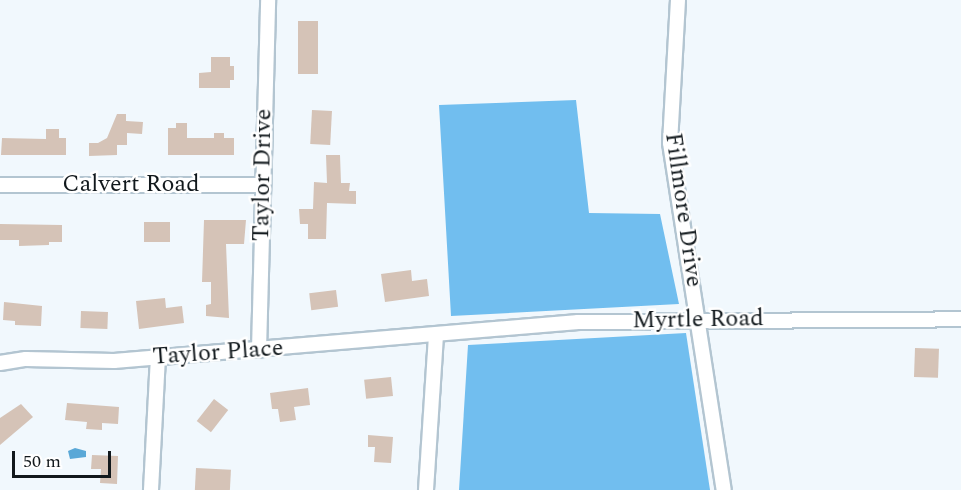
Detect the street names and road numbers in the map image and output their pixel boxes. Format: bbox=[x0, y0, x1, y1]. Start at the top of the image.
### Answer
street label: Taylor Drive bbox=[247, 108, 279, 242]
street label: Fillmore Drive bbox=[658, 131, 708, 289]
street label: Calvert Road bbox=[62, 171, 200, 199]
street label: Myrtle Road bbox=[632, 304, 764, 336]
street label: Taylor Place bbox=[152, 334, 284, 372]

